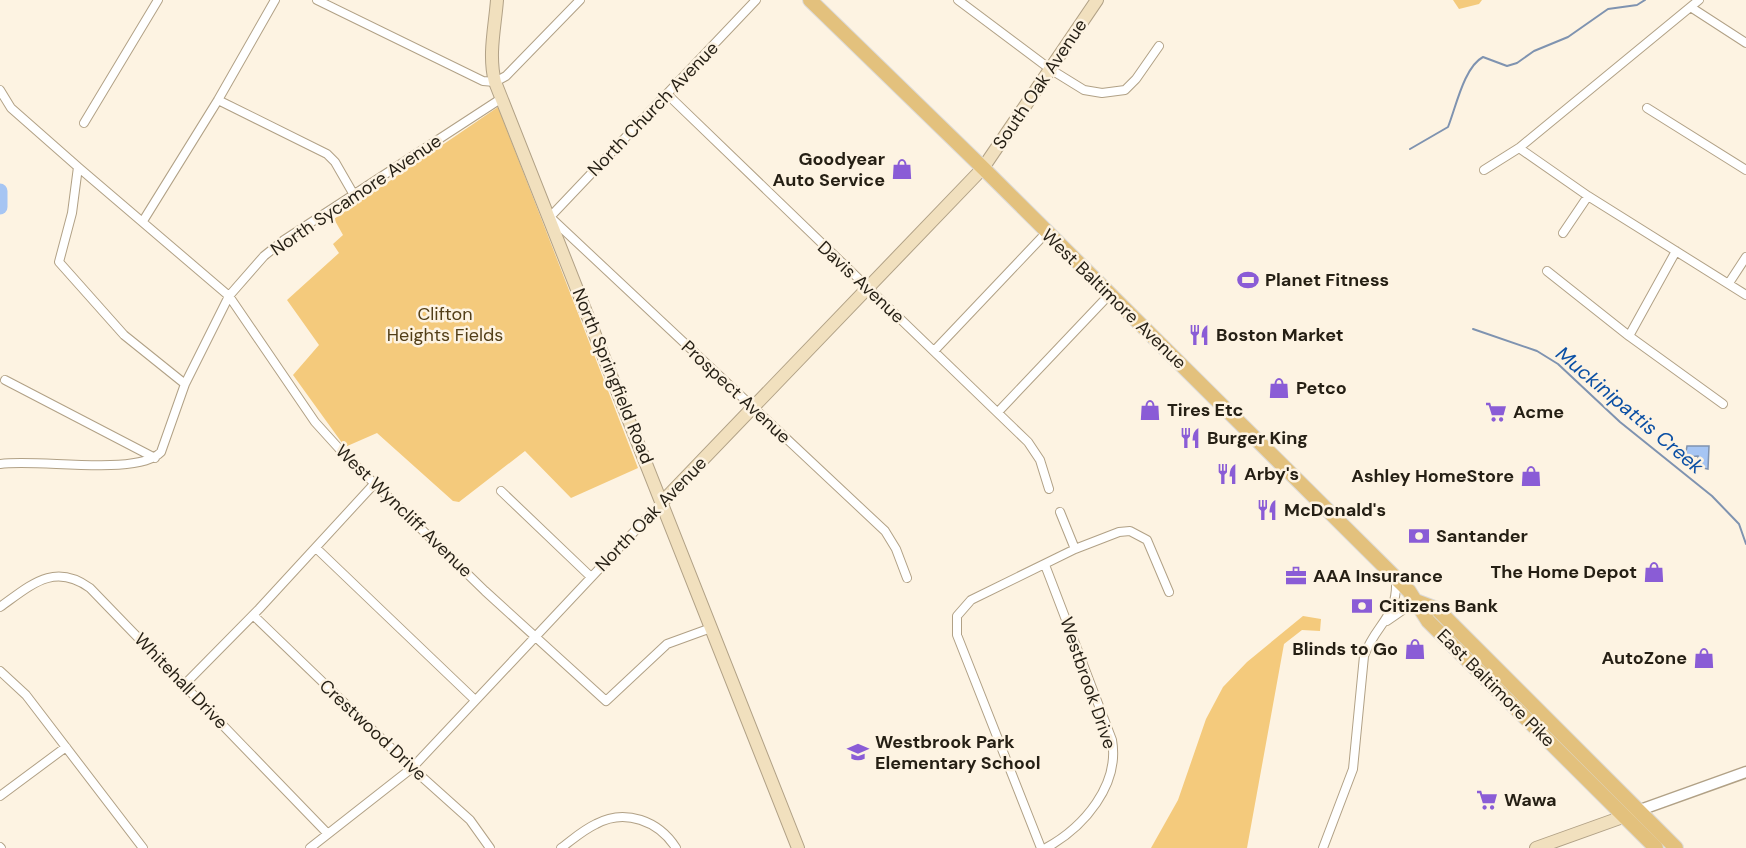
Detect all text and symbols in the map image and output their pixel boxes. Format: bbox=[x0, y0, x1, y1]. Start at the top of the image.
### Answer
street label: South Oak Avenue bbox=[987, 14, 1093, 154]
street label: North Church Avenue bbox=[582, 36, 724, 182]
street label: North Sycamore Avenue bbox=[266, 129, 446, 261]
place label: Goodyear Auto Service bbox=[773, 147, 885, 192]
shop icon: Goodyear Auto Service bbox=[890, 157, 914, 181]
street label: West Baltimore Avenue bbox=[1036, 224, 1192, 374]
street label: Davis Avenue bbox=[812, 235, 910, 329]
sports icon: Planet Fitness bbox=[1236, 268, 1260, 292]
place label: Planet Fitness bbox=[1265, 268, 1389, 292]
street label: North Springfield Road bbox=[567, 285, 659, 467]
park label: Clifton Heights Fields bbox=[387, 302, 503, 347]
restaurant icon: Boston Market bbox=[1187, 323, 1211, 347]
place label: Boston Market bbox=[1216, 323, 1344, 347]
street label: Prospect Avenue bbox=[676, 335, 796, 449]
water label: Muckinipattis Creek bbox=[1551, 341, 1710, 480]
shop icon: Petco bbox=[1267, 376, 1291, 400]
place label: Petco bbox=[1296, 376, 1347, 400]
shop icon: Tires Etc bbox=[1138, 398, 1162, 422]
place label: Tires Etc bbox=[1167, 398, 1244, 422]
supermarket icon: Acme bbox=[1484, 400, 1508, 424]
place label: Acme bbox=[1513, 400, 1564, 424]
restaurant icon: Burger King bbox=[1178, 426, 1202, 450]
place label: Burger King bbox=[1207, 426, 1308, 450]
street label: West Wyncliff Avenue bbox=[330, 439, 478, 583]
street label: North Oak Avenue bbox=[590, 451, 712, 577]
restaurant icon: Arby's bbox=[1215, 462, 1239, 486]
place label: Arby's bbox=[1244, 462, 1299, 486]
place label: Ashley HomeStore bbox=[1351, 464, 1514, 488]
shop icon: Ashley HomeStore bbox=[1519, 464, 1543, 488]
restaurant icon: McDonald's bbox=[1255, 498, 1279, 522]
place label: McDonald's bbox=[1284, 498, 1386, 522]
bank icon: Santander bbox=[1407, 524, 1431, 548]
place label: Santander bbox=[1436, 524, 1528, 548]
place label: The Home Depot bbox=[1490, 560, 1637, 584]
shop icon: The Home Depot bbox=[1642, 560, 1666, 584]
office icon: AAA Insurance bbox=[1284, 564, 1308, 588]
place label: AAA Insurance bbox=[1313, 564, 1443, 588]
bank icon: Citizens Bank bbox=[1350, 594, 1374, 618]
place label: Citizens Bank bbox=[1379, 594, 1499, 618]
street label: Westbrook Drive bbox=[1054, 614, 1122, 752]
street label: East Baltimore Pike bbox=[1432, 624, 1560, 752]
street label: Whitehall Drive bbox=[129, 628, 233, 734]
place label: Blinds to Go bbox=[1292, 637, 1398, 661]
shop icon: Blinds to Go bbox=[1403, 637, 1427, 661]
place label: AutoZone bbox=[1601, 646, 1687, 670]
shop icon: AutoZone bbox=[1692, 646, 1716, 670]
street label: Crestwood Drive bbox=[314, 674, 432, 786]
place label: Westbrook Park Elementary School bbox=[875, 730, 1041, 775]
school or university icon: Westbrook Park Elementary School bbox=[846, 740, 870, 764]
supermarket icon: Wawa bbox=[1475, 788, 1499, 812]
place label: Wawa bbox=[1504, 788, 1557, 812]

